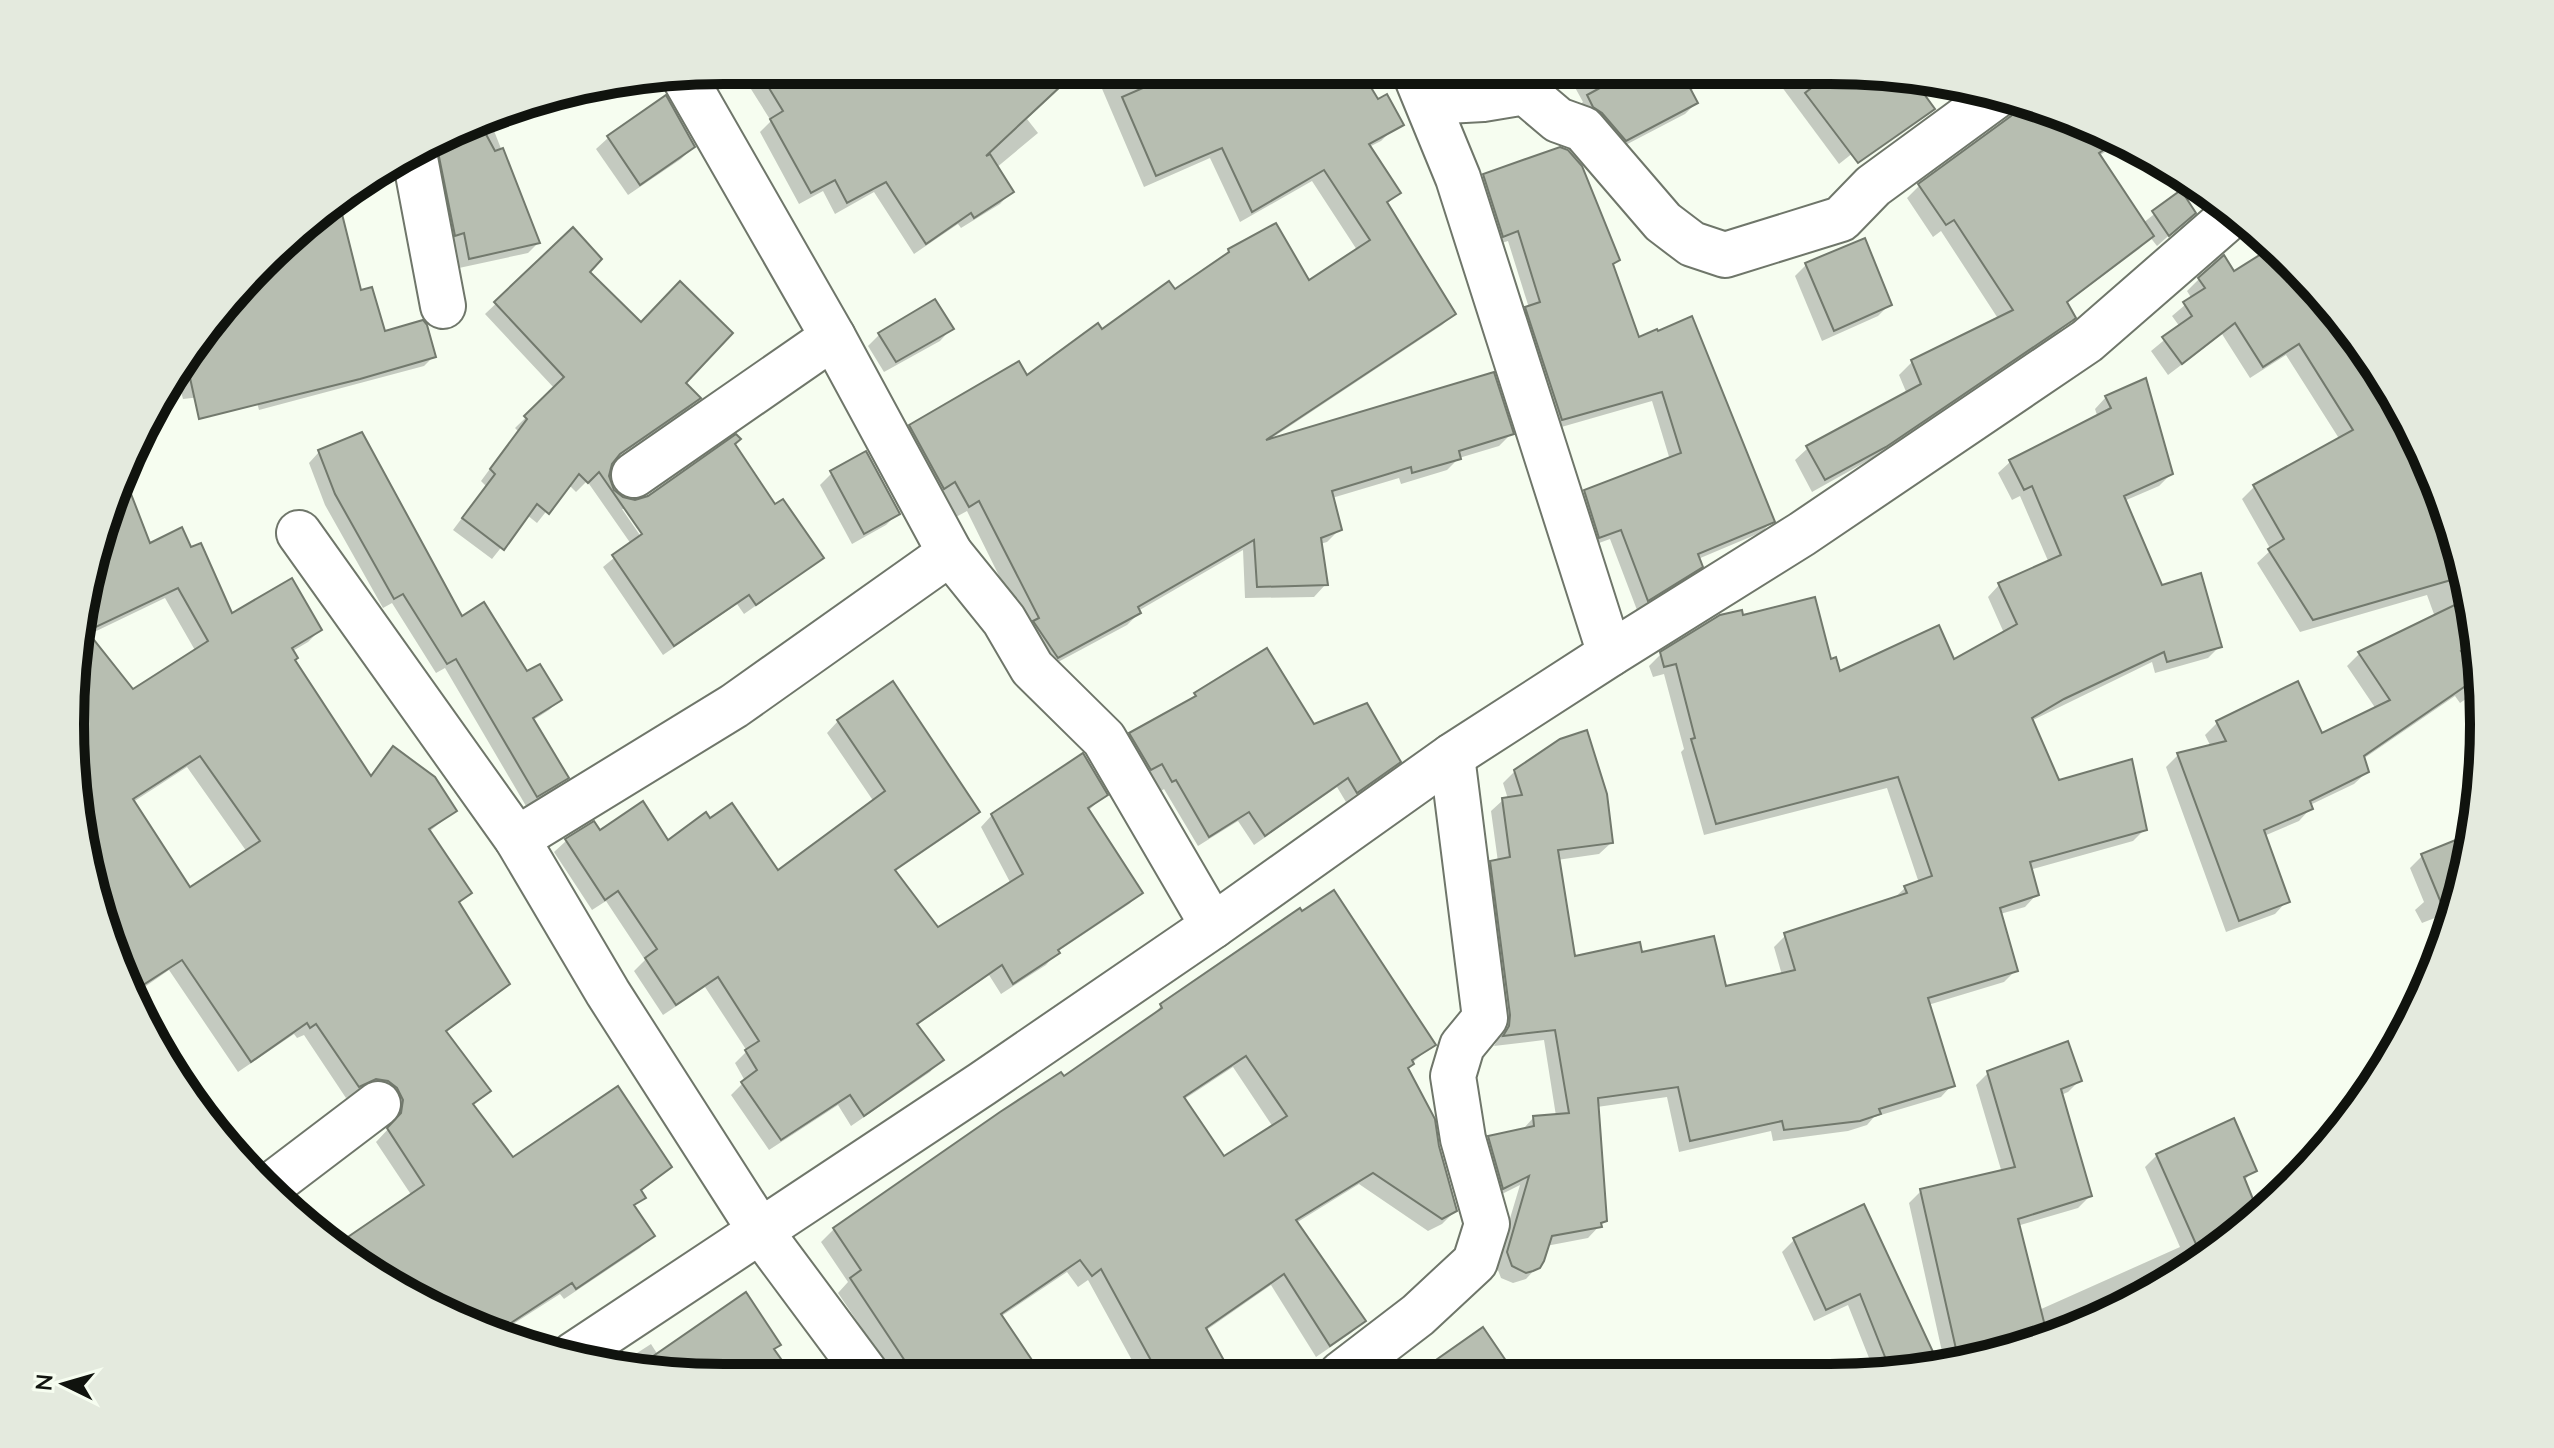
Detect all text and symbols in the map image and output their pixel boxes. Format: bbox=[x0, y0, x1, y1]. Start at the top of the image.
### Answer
north arrow bbox=[24, 1344, 104, 1424]
text: N bbox=[29, 1373, 58, 1392]

